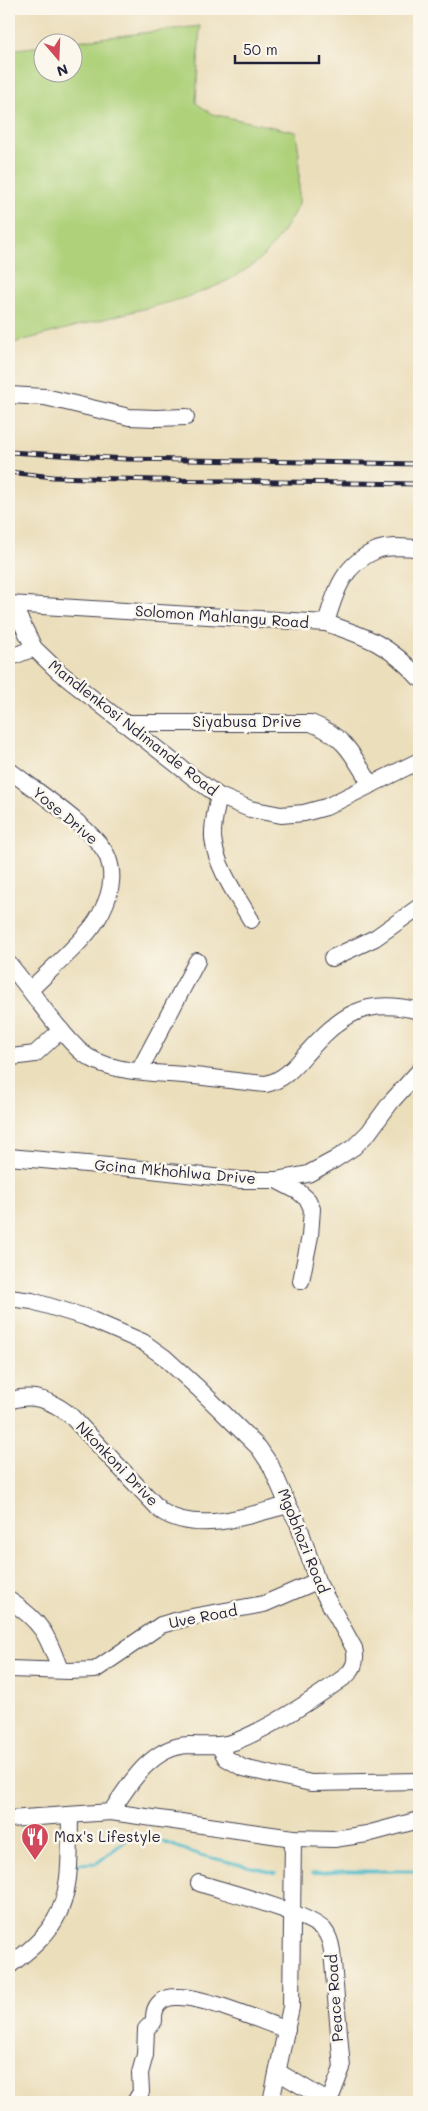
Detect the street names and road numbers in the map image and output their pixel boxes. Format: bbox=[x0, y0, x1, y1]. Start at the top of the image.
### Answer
street label: Solomon Mahlangu Road bbox=[134, 600, 310, 632]
street label: Mandlenkosi Ndimande Road bbox=[45, 655, 222, 800]
street label: Siyabusa Drive bbox=[192, 711, 302, 731]
street label: Yose Drive bbox=[29, 782, 103, 849]
street label: Gcina Mkhohlwa Drive bbox=[94, 1154, 257, 1188]
street label: Nkonkoni Drive bbox=[72, 1417, 163, 1510]
street label: Mgobhozi Road bbox=[274, 1485, 334, 1596]
street label: Uve Road bbox=[167, 1600, 239, 1632]
street label: Peace Road bbox=[321, 1953, 347, 2043]

